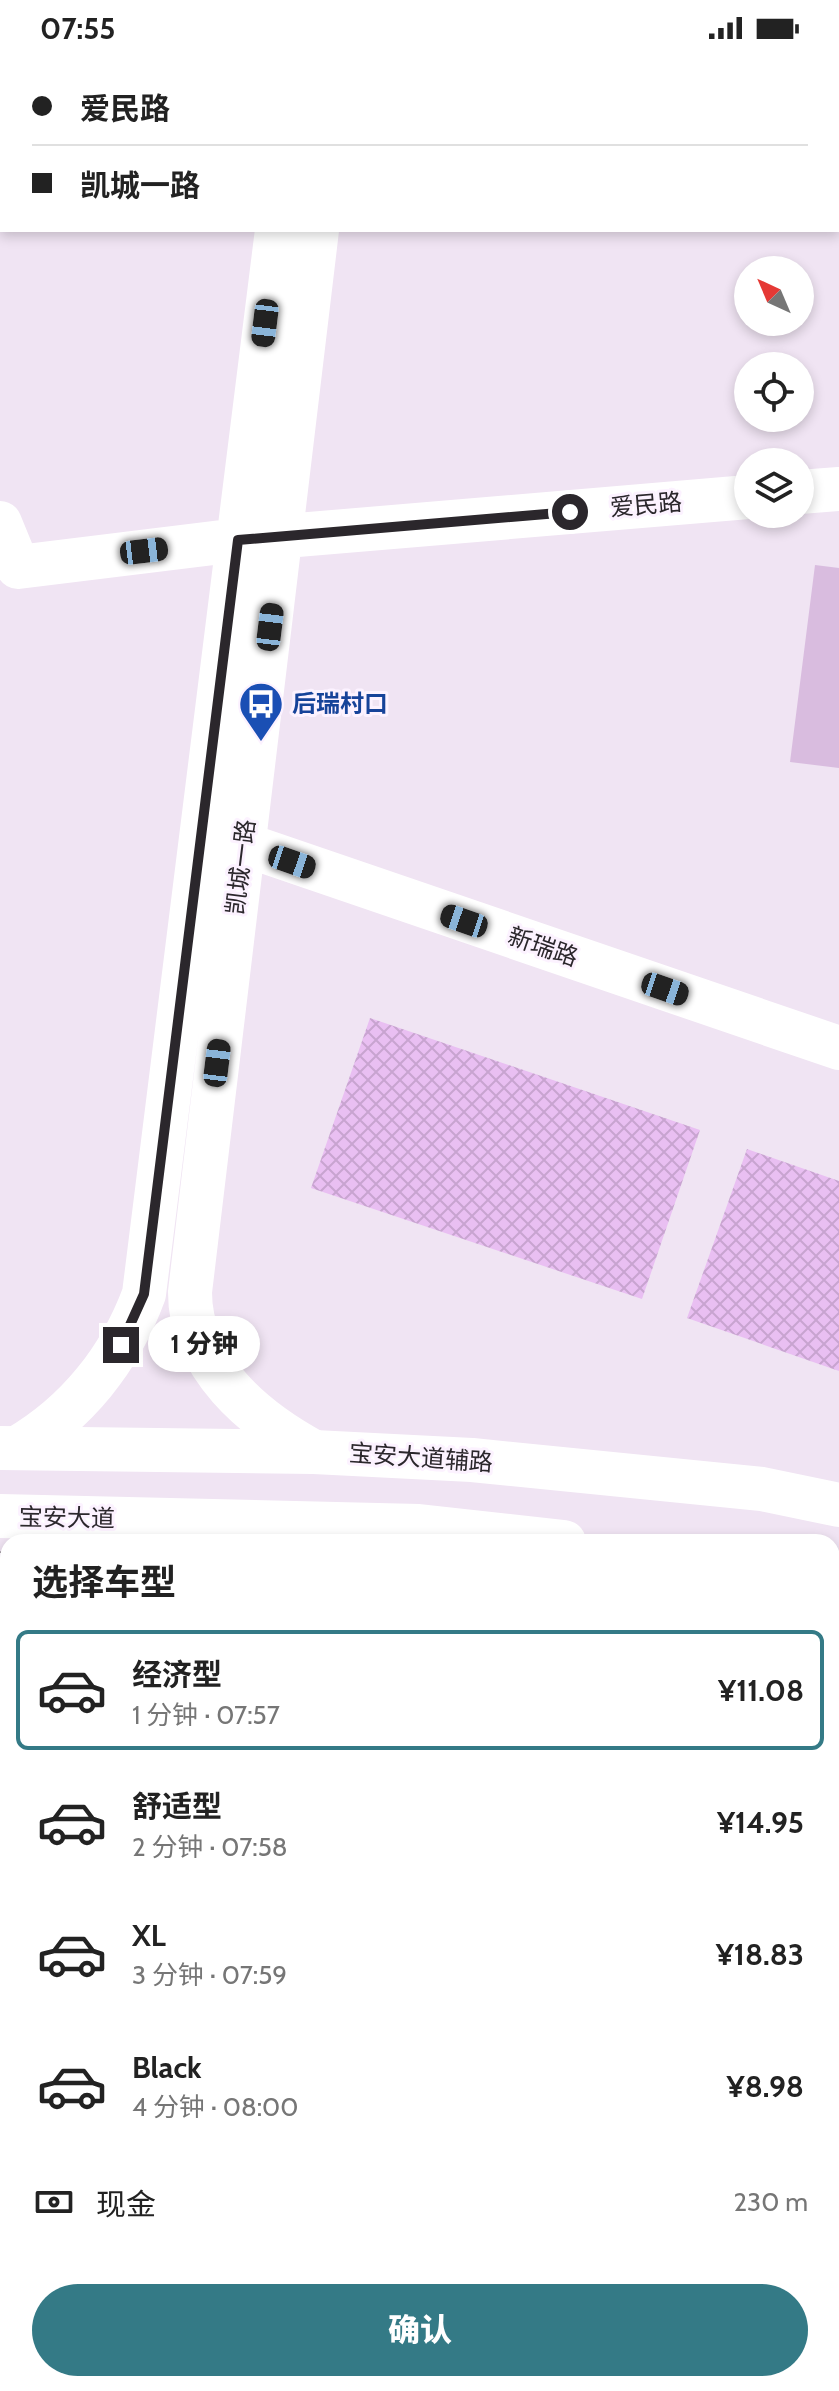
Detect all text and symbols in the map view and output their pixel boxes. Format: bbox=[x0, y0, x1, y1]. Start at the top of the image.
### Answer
text: 07:55 bbox=[40, 10, 115, 47]
text: 爱民路 bbox=[80, 90, 170, 127]
text: 凯城一路 bbox=[80, 167, 200, 204]
north arrow bbox=[734, 256, 814, 336]
map controls bbox=[734, 256, 814, 528]
car bbox=[250, 298, 280, 348]
button: locate bbox=[734, 352, 814, 432]
button: layers bbox=[734, 448, 814, 528]
street label: 爱民路 bbox=[609, 487, 683, 522]
route start bbox=[552, 494, 588, 530]
car bbox=[119, 536, 169, 566]
car bbox=[255, 602, 285, 652]
bus stop icon: 后瑞村口 bbox=[237, 680, 285, 743]
place label: 后瑞村口 bbox=[292, 689, 388, 718]
street label: 凯城一路 bbox=[220, 818, 261, 916]
car bbox=[265, 843, 319, 881]
car bbox=[437, 902, 491, 940]
street label: 新瑞路 bbox=[504, 921, 582, 972]
car bbox=[638, 970, 692, 1008]
car bbox=[202, 1038, 232, 1088]
callout: 1 分钟 bbox=[149, 1317, 261, 1373]
route end bbox=[103, 1327, 139, 1363]
text: 1 分钟 bbox=[170, 1328, 238, 1360]
street label: 宝安大道辅路 bbox=[348, 1438, 494, 1477]
street label: 宝安大道 bbox=[19, 1502, 115, 1533]
text: 选择车型 bbox=[32, 1560, 176, 1604]
icon: car bbox=[36, 1654, 108, 1726]
text: 经济型 bbox=[132, 1656, 222, 1693]
text: ¥11.08 bbox=[718, 1672, 804, 1709]
text: 1 分钟 · 07:57 bbox=[132, 1699, 280, 1731]
icon: car bbox=[36, 1786, 108, 1858]
text: 舒适型 bbox=[132, 1788, 222, 1825]
text: ¥14.95 bbox=[717, 1804, 804, 1841]
text: 2 分钟 · 07:58 bbox=[132, 1831, 288, 1863]
text: XL bbox=[132, 1917, 166, 1954]
icon: car bbox=[36, 1918, 108, 1990]
text: ¥18.83 bbox=[716, 1936, 804, 1973]
text: 3 分钟 · 07:59 bbox=[132, 1959, 287, 1991]
text: Black bbox=[132, 2049, 202, 2086]
icon: car bbox=[36, 2050, 108, 2122]
text: ¥8.98 bbox=[727, 2068, 804, 2105]
text: 4 分钟 · 08:00 bbox=[132, 2091, 298, 2123]
icon: cash bbox=[32, 2180, 76, 2224]
text: 现金 bbox=[96, 2186, 156, 2223]
text: 230 m bbox=[734, 2186, 808, 2218]
button: 确认 bbox=[32, 2284, 808, 2376]

